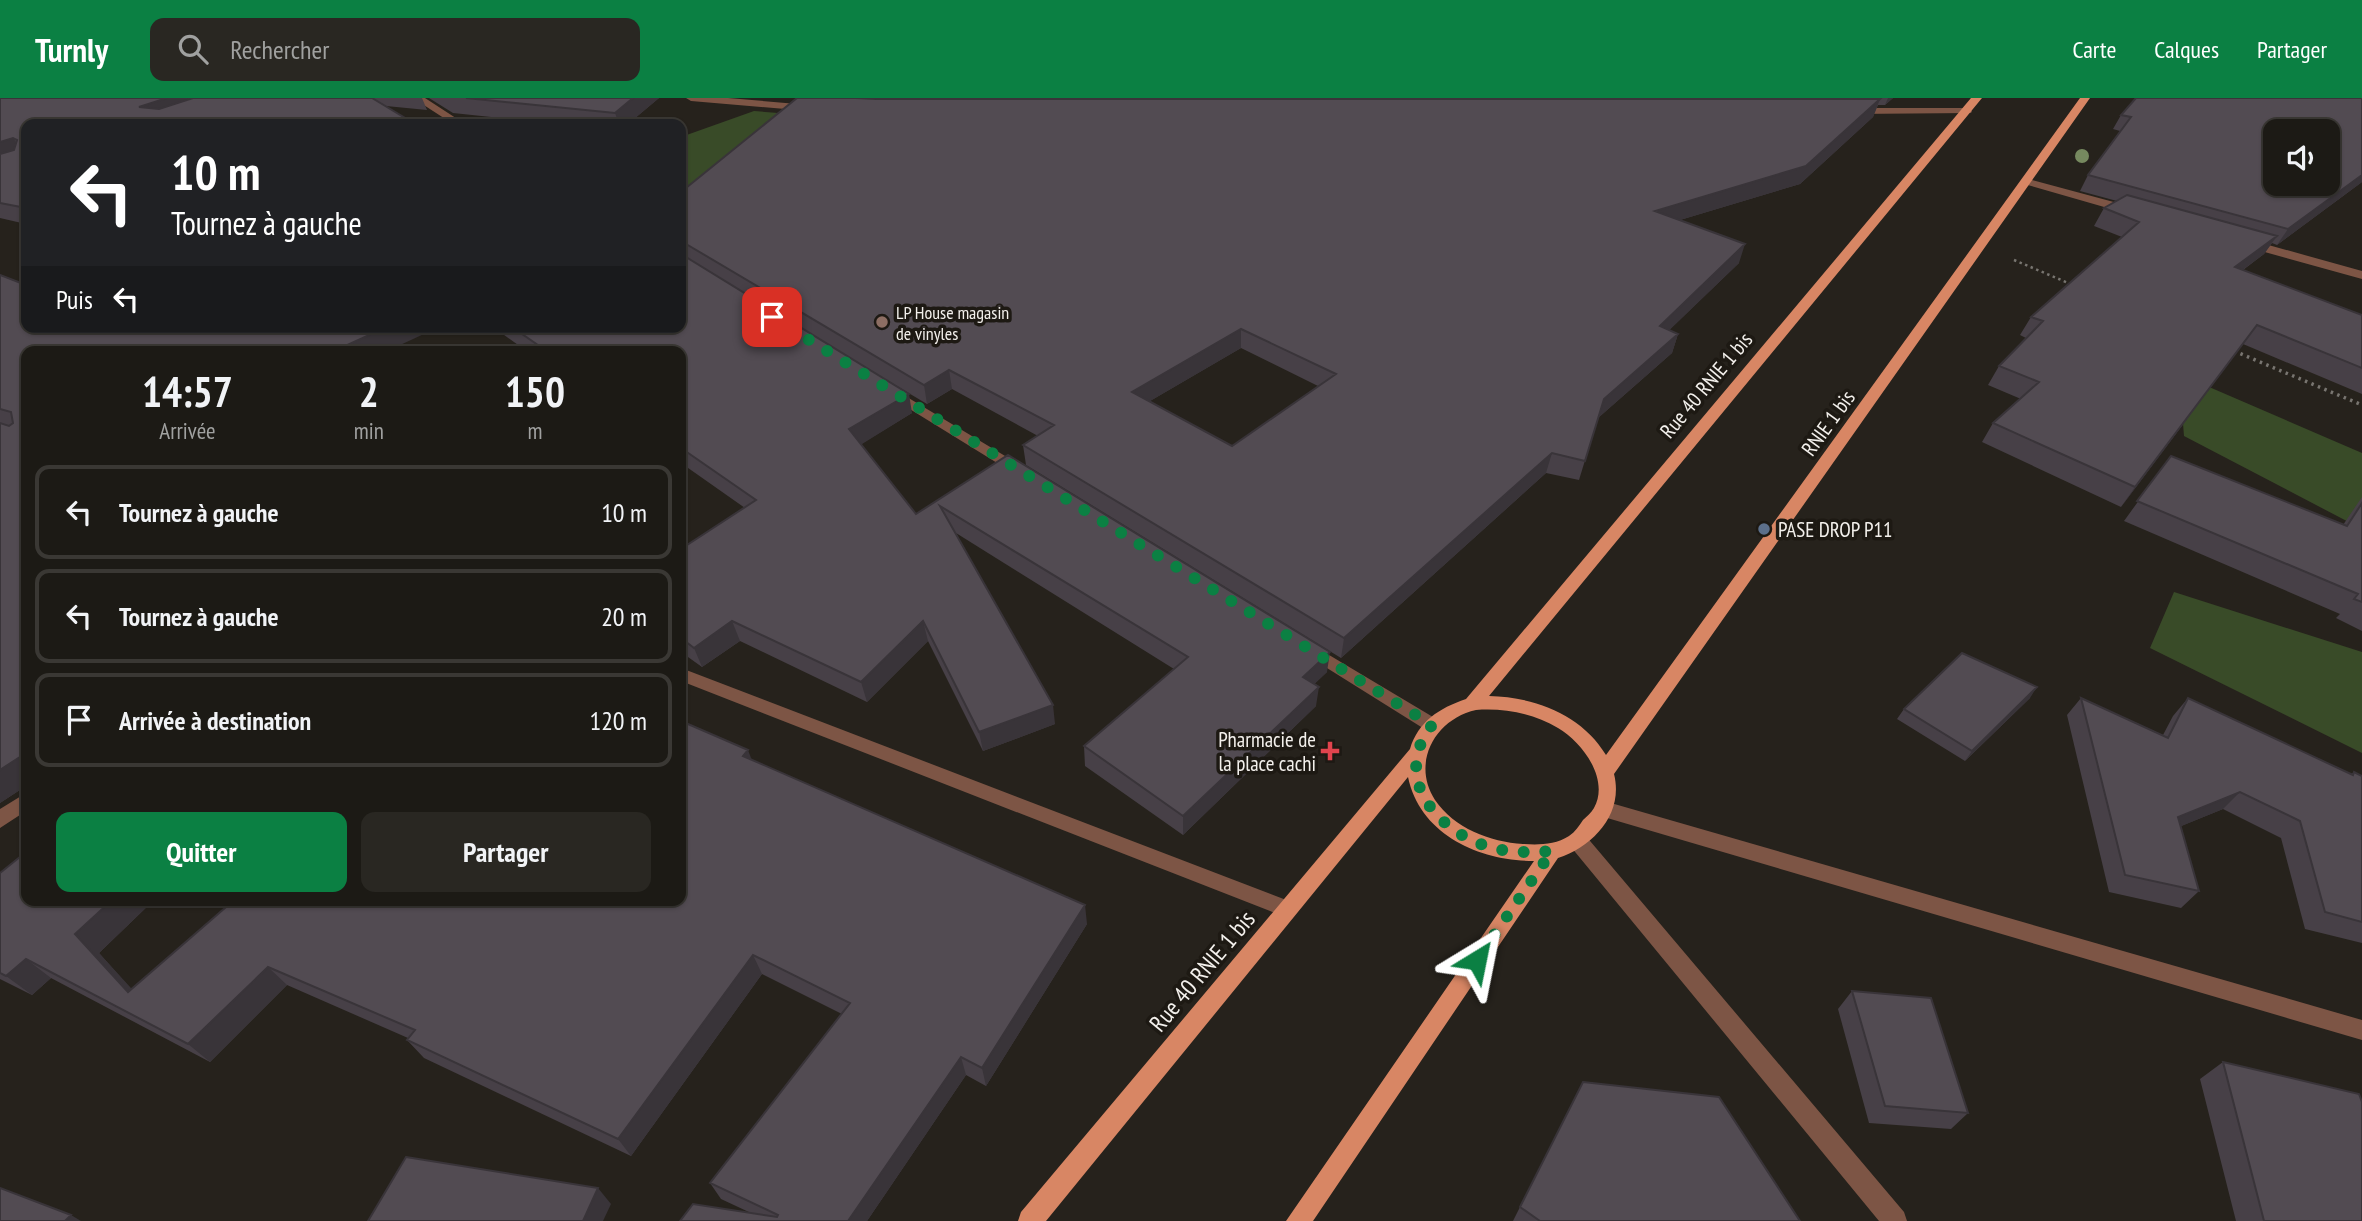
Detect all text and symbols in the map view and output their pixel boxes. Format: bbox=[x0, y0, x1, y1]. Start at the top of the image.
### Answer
search box bbox=[150, 18, 640, 81]
text: Turnly bbox=[35, 28, 108, 71]
icon: search bbox=[174, 30, 212, 68]
text: Rechercher bbox=[230, 33, 329, 66]
text: Carte bbox=[2073, 34, 2116, 65]
text: Calques bbox=[2154, 34, 2219, 65]
text: Partager bbox=[2257, 34, 2327, 65]
map controls bbox=[2263, 119, 2340, 196]
button: sound bbox=[2263, 119, 2340, 196]
text: 10 m bbox=[171, 140, 260, 204]
icon: left bbox=[56, 147, 147, 238]
text: Tournez à gauche bbox=[171, 202, 362, 244]
icon: left bbox=[107, 280, 145, 318]
text: Puis bbox=[56, 283, 93, 316]
pin bbox=[742, 287, 802, 347]
icon: arrive bbox=[753, 298, 791, 336]
place label: LP House magasin de vinyles bbox=[896, 301, 1009, 345]
marker: LP House magasin de vinyles bbox=[874, 314, 890, 330]
street label: Rue 40 RNIE 1 bis bbox=[1654, 326, 1758, 444]
text: 14:57 bbox=[142, 364, 233, 419]
text: 2 bbox=[359, 364, 379, 419]
text: 150 bbox=[505, 364, 565, 419]
street label: RNIE 1 bis bbox=[1795, 385, 1861, 461]
text: Arrivée bbox=[159, 416, 215, 445]
text: min bbox=[354, 416, 384, 445]
text: m bbox=[527, 416, 542, 445]
icon: left bbox=[60, 493, 98, 531]
text: Tournez à gauche bbox=[119, 496, 279, 529]
text: 10 m bbox=[601, 496, 647, 529]
place label: PASE DROP P11 bbox=[1778, 516, 1892, 543]
marker: PASE DROP P11 bbox=[1756, 521, 1772, 537]
icon: left bbox=[60, 597, 98, 635]
text: Tournez à gauche bbox=[119, 600, 279, 633]
text: 20 m bbox=[601, 600, 647, 633]
icon: arrive bbox=[60, 701, 98, 739]
text: Arrivée à destination bbox=[119, 704, 311, 737]
text: 120 m bbox=[589, 704, 647, 737]
place label: Pharmacie de la place cachi bbox=[1218, 726, 1316, 777]
marker: Pharmacie de la place cachi bbox=[1322, 743, 1338, 759]
button: Quitter bbox=[56, 812, 347, 892]
button: Partager bbox=[361, 812, 651, 892]
street label: Rue 40 RNIE 1 bis bbox=[1142, 904, 1262, 1038]
position arrow bbox=[1440, 923, 1514, 997]

